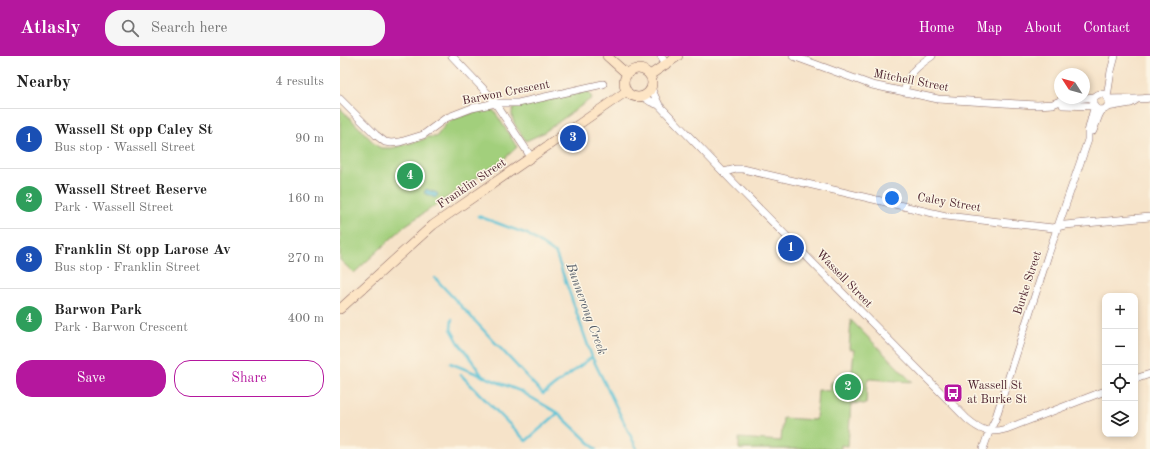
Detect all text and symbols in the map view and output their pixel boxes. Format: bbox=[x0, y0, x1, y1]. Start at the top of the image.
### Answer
search box bbox=[105, 10, 385, 46]
icon: search bbox=[119, 17, 141, 39]
text: Atlasly bbox=[20, 19, 81, 38]
text: Search here bbox=[151, 21, 228, 36]
text: Home bbox=[919, 21, 954, 35]
text: Map bbox=[976, 21, 1002, 35]
text: About bbox=[1024, 21, 1061, 35]
text: Contact bbox=[1083, 21, 1130, 35]
street label: Mitchell Street bbox=[872, 68, 950, 94]
north arrow bbox=[1054, 68, 1090, 104]
text: Nearby bbox=[16, 74, 71, 91]
text: 4 results bbox=[275, 75, 324, 88]
street label: Barwon Crescent bbox=[461, 79, 551, 107]
text: Wassell St opp Caley St bbox=[54, 123, 213, 138]
pin: 3 bbox=[560, 123, 586, 153]
text: 1 bbox=[25, 132, 33, 145]
text: 90 m bbox=[295, 132, 324, 145]
text: Bus stop · Wassell Street bbox=[54, 141, 195, 154]
street label: Franklin Street bbox=[436, 157, 508, 211]
pin: 4 bbox=[397, 161, 423, 191]
text: Wassell Street Reserve bbox=[54, 183, 207, 198]
your location bbox=[882, 188, 902, 208]
text: 2 bbox=[25, 192, 33, 205]
text: 160 m bbox=[287, 192, 324, 205]
street label: Caley Street bbox=[916, 192, 982, 214]
text: Park · Wassell Street bbox=[54, 201, 173, 214]
pin: 1 bbox=[778, 233, 804, 263]
text: Franklin St opp Larose Av bbox=[54, 243, 231, 258]
street label: Wassell Street bbox=[814, 248, 874, 310]
street label: Burke Street bbox=[1012, 250, 1044, 316]
text: 3 bbox=[25, 252, 33, 265]
text: 270 m bbox=[287, 252, 324, 265]
water label: Bunnerong Creek bbox=[563, 260, 609, 357]
text: Bus stop · Franklin Street bbox=[54, 261, 200, 274]
map controls bbox=[1102, 293, 1138, 437]
button: + bbox=[1102, 293, 1138, 329]
text: Barwon Park bbox=[54, 303, 142, 318]
text: 4 bbox=[25, 312, 33, 325]
text: 400 m bbox=[287, 312, 324, 325]
text: Park · Barwon Crescent bbox=[54, 321, 188, 334]
button: − bbox=[1102, 329, 1138, 365]
button: Save bbox=[16, 360, 166, 397]
button: Share bbox=[174, 360, 324, 397]
button: locate bbox=[1102, 365, 1138, 401]
pin: 2 bbox=[835, 372, 861, 402]
place label: Wassell St at Burke St bbox=[967, 380, 1027, 406]
bus stop icon: Wassell St at Burke St bbox=[942, 382, 964, 404]
button: layers bbox=[1102, 401, 1138, 437]

